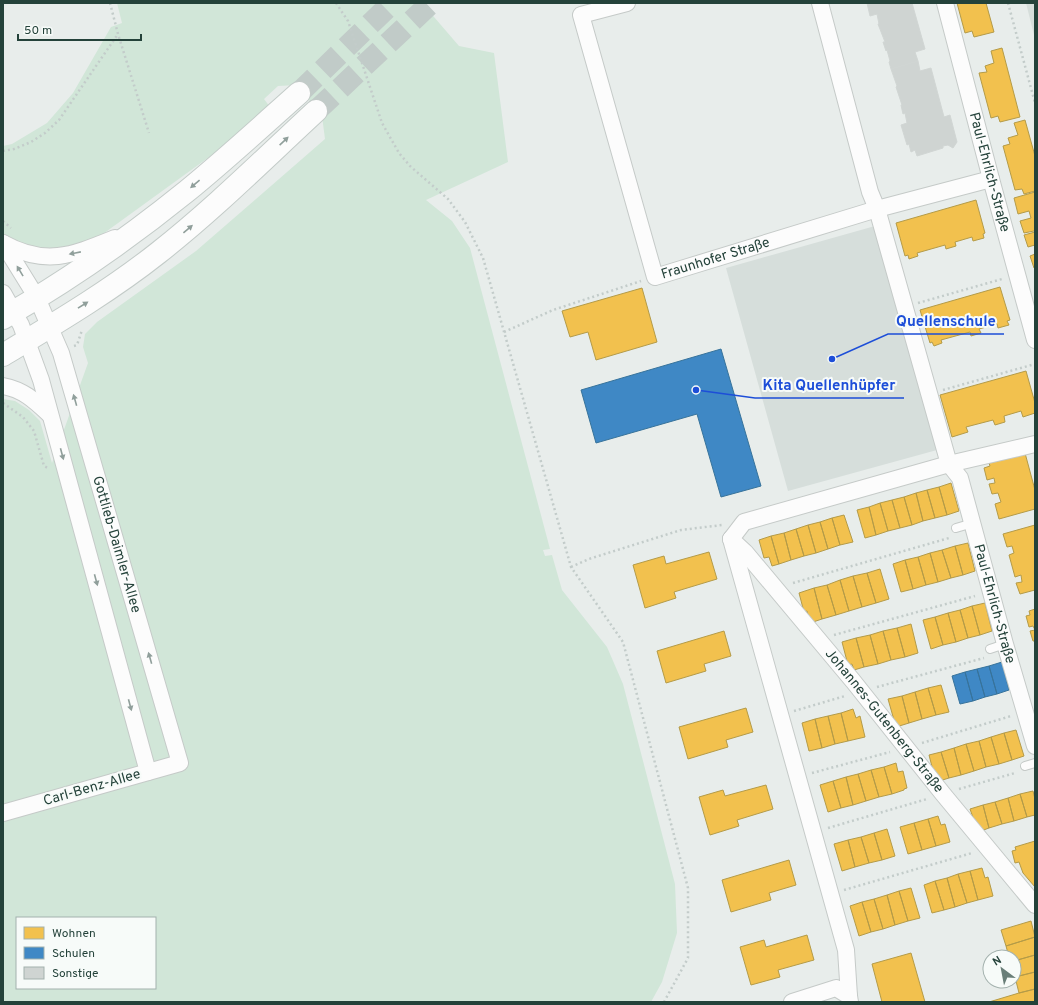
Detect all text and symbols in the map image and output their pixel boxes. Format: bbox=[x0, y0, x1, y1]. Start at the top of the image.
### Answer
scale bar bbox=[18, 16, 141, 42]
text: 50 m bbox=[24, 23, 52, 39]
street label: Paul-Ehrlich-Straße bbox=[965, 111, 1014, 234]
one-way arrow bbox=[279, 136, 289, 146]
one-way arrow bbox=[190, 180, 200, 189]
one-way arrow bbox=[182, 224, 193, 233]
street label: Fraunhofer Straße bbox=[659, 234, 772, 283]
one-way arrow bbox=[68, 251, 81, 257]
one-way arrow bbox=[17, 265, 24, 277]
one-way arrow bbox=[78, 301, 88, 309]
callout: Quellenschule bbox=[888, 307, 1004, 334]
text: Quellenschule bbox=[896, 313, 996, 332]
callout: Kita Quellenhüpfer bbox=[755, 371, 904, 398]
text: Kita Quellenhüpfer bbox=[763, 377, 896, 396]
one-way arrow bbox=[72, 393, 78, 405]
one-way arrow bbox=[59, 448, 65, 460]
street label: Gottlieb-Daimler-Allee bbox=[89, 474, 144, 615]
street label: Paul-Ehrlich-Straße bbox=[970, 542, 1019, 665]
one-way arrow bbox=[93, 574, 99, 586]
street label: Johannes-Gutenberg-Straße bbox=[821, 645, 947, 796]
one-way arrow bbox=[147, 652, 153, 664]
one-way arrow bbox=[127, 699, 133, 711]
street label: Carl-Benz-Allee bbox=[41, 766, 143, 810]
legend bbox=[16, 917, 156, 989]
text: Wohnen bbox=[52, 926, 96, 942]
text: Schulen bbox=[52, 946, 95, 962]
north arrow bbox=[982, 949, 1022, 989]
text: N bbox=[990, 953, 1004, 969]
text: Sonstige bbox=[52, 966, 98, 982]

